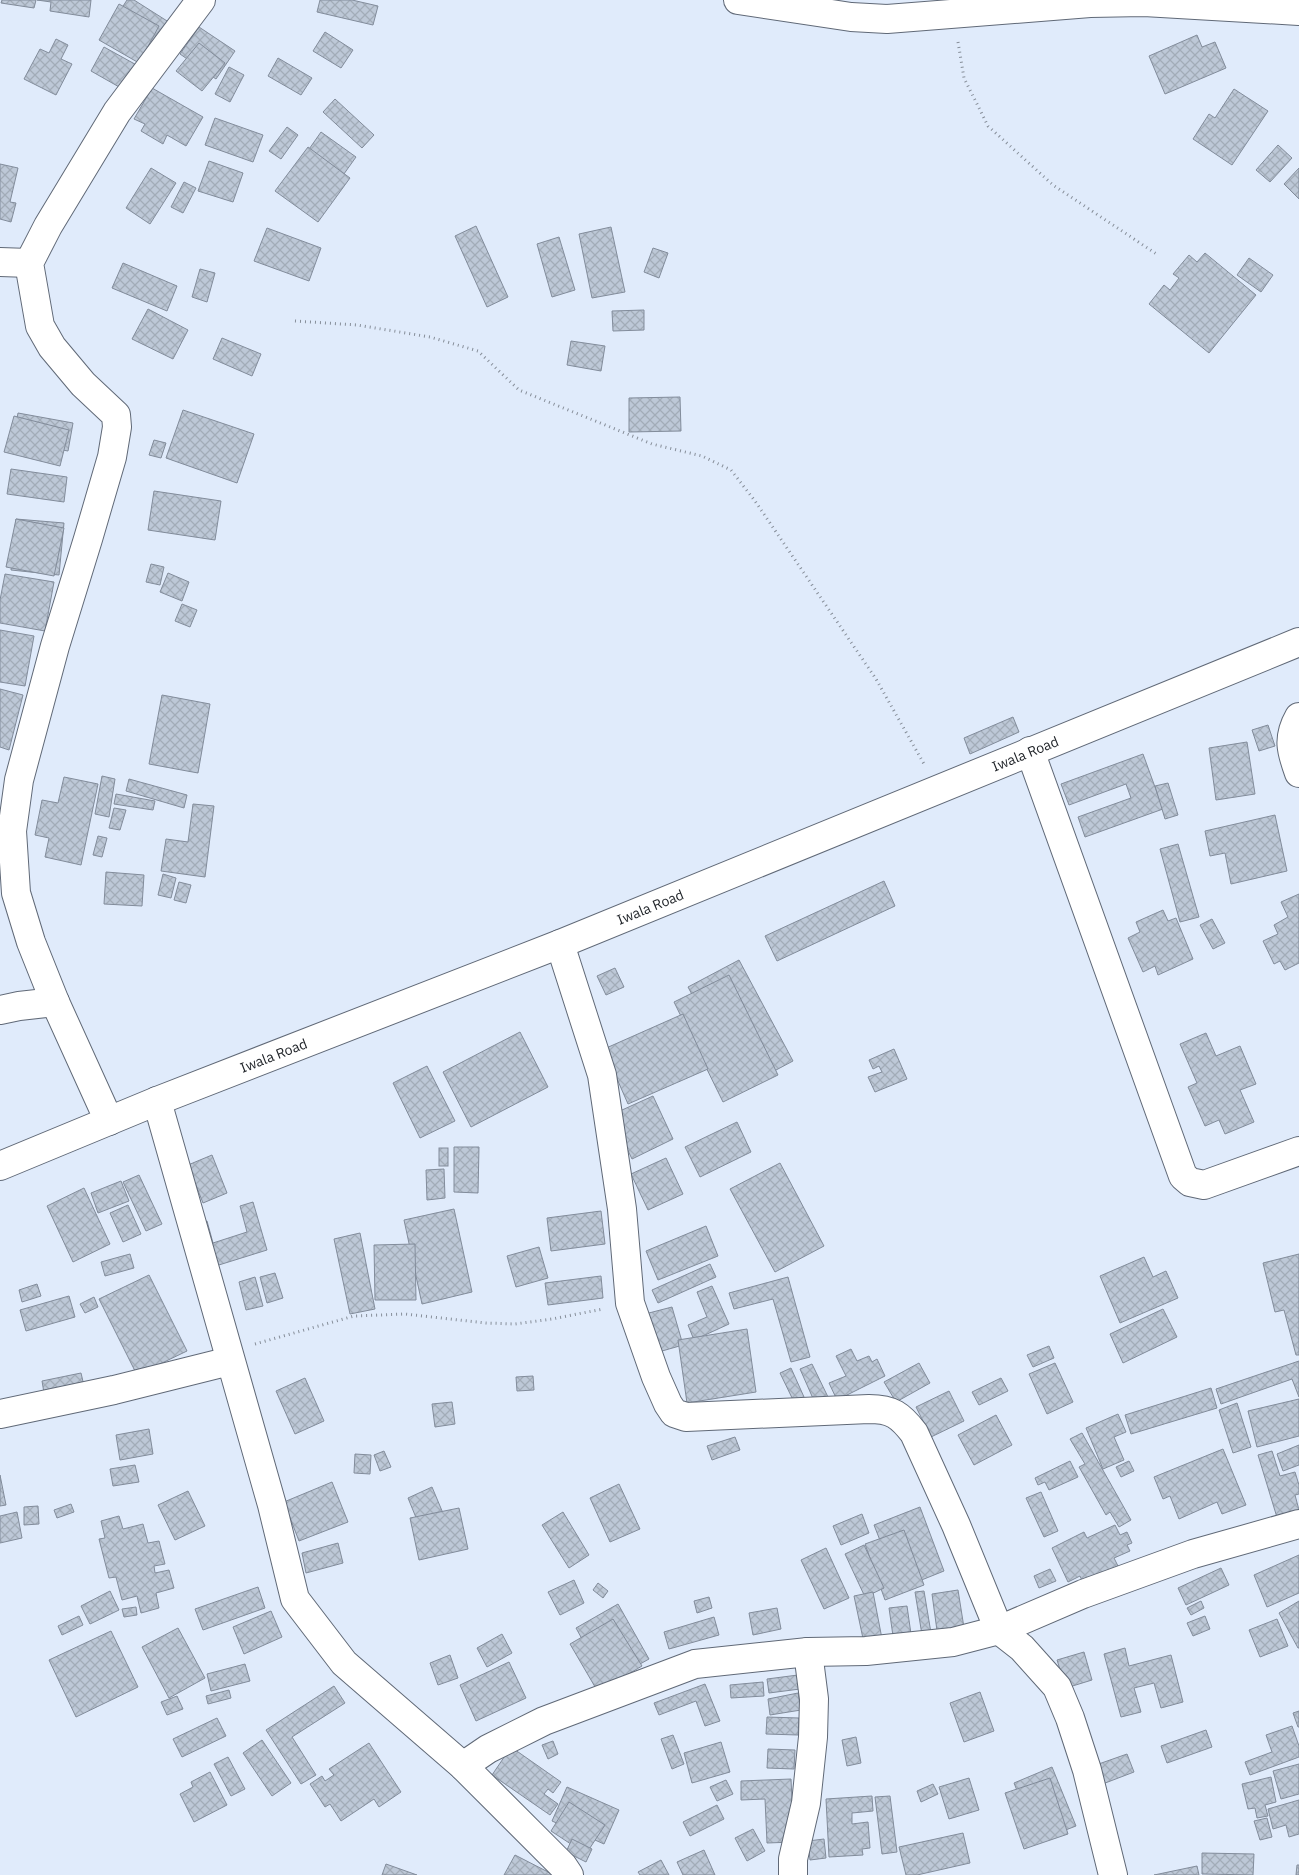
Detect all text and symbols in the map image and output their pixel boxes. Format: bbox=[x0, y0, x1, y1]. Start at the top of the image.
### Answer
street label: Iwala Road bbox=[989, 732, 1061, 776]
street label: Iwala Road bbox=[614, 885, 686, 929]
street label: Iwala Road bbox=[237, 1034, 310, 1077]

